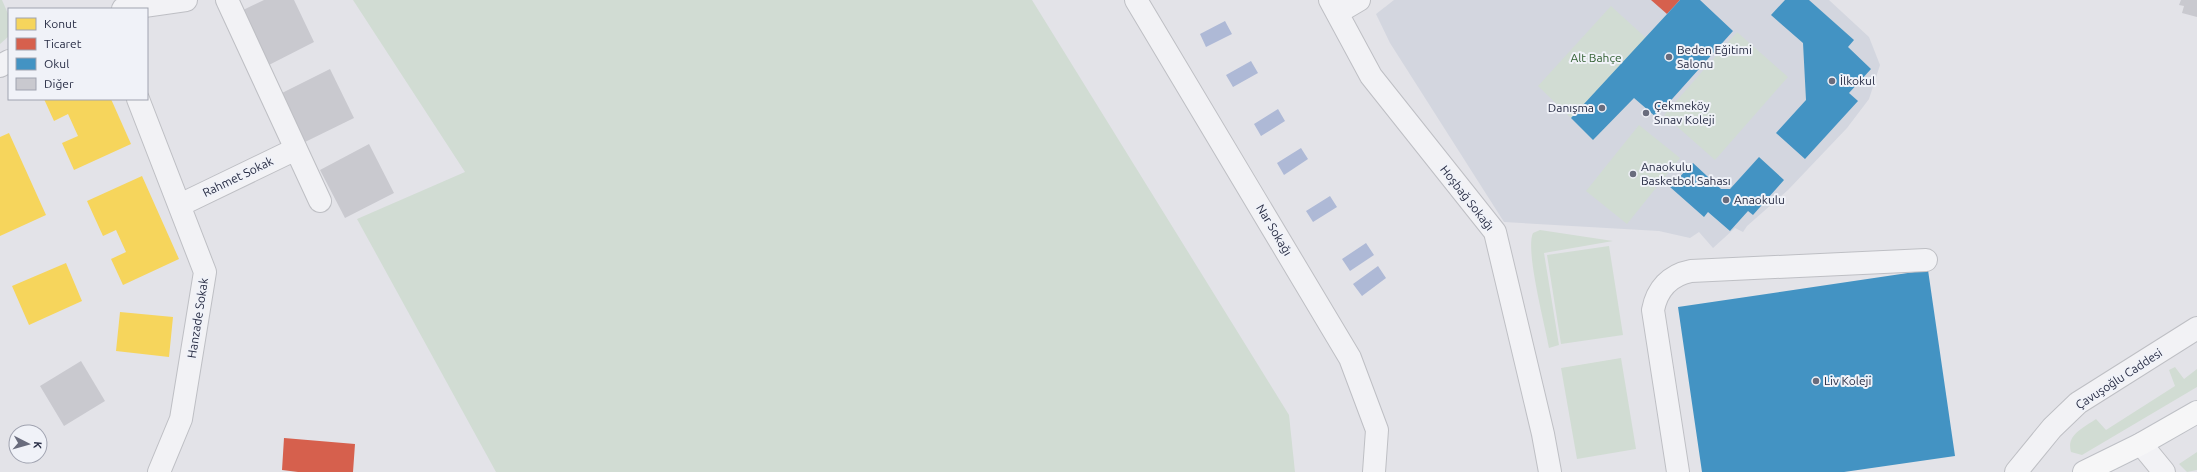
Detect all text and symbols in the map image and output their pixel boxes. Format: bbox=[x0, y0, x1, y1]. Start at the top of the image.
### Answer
legend bbox=[8, 8, 148, 100]
text: Konut bbox=[44, 17, 77, 30]
text: Ticaret bbox=[44, 37, 82, 50]
place label: Beden Eğitimi Salonu bbox=[1677, 43, 1752, 70]
park label: Alt Bahçe bbox=[1570, 51, 1622, 64]
marker: Beden Eğitimi Salonu bbox=[1664, 52, 1674, 62]
text: Okul bbox=[44, 57, 69, 70]
place label: İlkokul bbox=[1840, 74, 1875, 87]
marker: İlkokul bbox=[1827, 76, 1837, 86]
text: Diğer bbox=[44, 77, 74, 90]
place label: Çekmeköy Sınav Koleji bbox=[1654, 99, 1715, 126]
place label: Danışma bbox=[1548, 101, 1594, 114]
marker: Danışma bbox=[1597, 103, 1607, 113]
marker: Çekmeköy Sınav Koleji bbox=[1641, 108, 1651, 118]
street label: Rahmet Sokak bbox=[201, 154, 275, 199]
place label: Anaokulu Basketbol Sahası bbox=[1641, 160, 1731, 187]
street label: Hoşbağ Sokağı bbox=[1438, 163, 1497, 233]
marker: Anaokulu Basketbol Sahası bbox=[1628, 169, 1638, 179]
place label: Anaokulu bbox=[1734, 193, 1785, 206]
marker: Anaokulu bbox=[1721, 195, 1731, 205]
street label: Nar Sokağı bbox=[1254, 202, 1295, 258]
street label: Hanzade Sokak bbox=[185, 277, 210, 359]
street label: Çavuşoğlu Caddesi bbox=[2073, 346, 2164, 411]
place label: Liv Koleji bbox=[1824, 374, 1871, 387]
marker: Liv Koleji bbox=[1811, 376, 1821, 386]
north arrow bbox=[8, 424, 48, 464]
text: K bbox=[32, 441, 44, 450]

